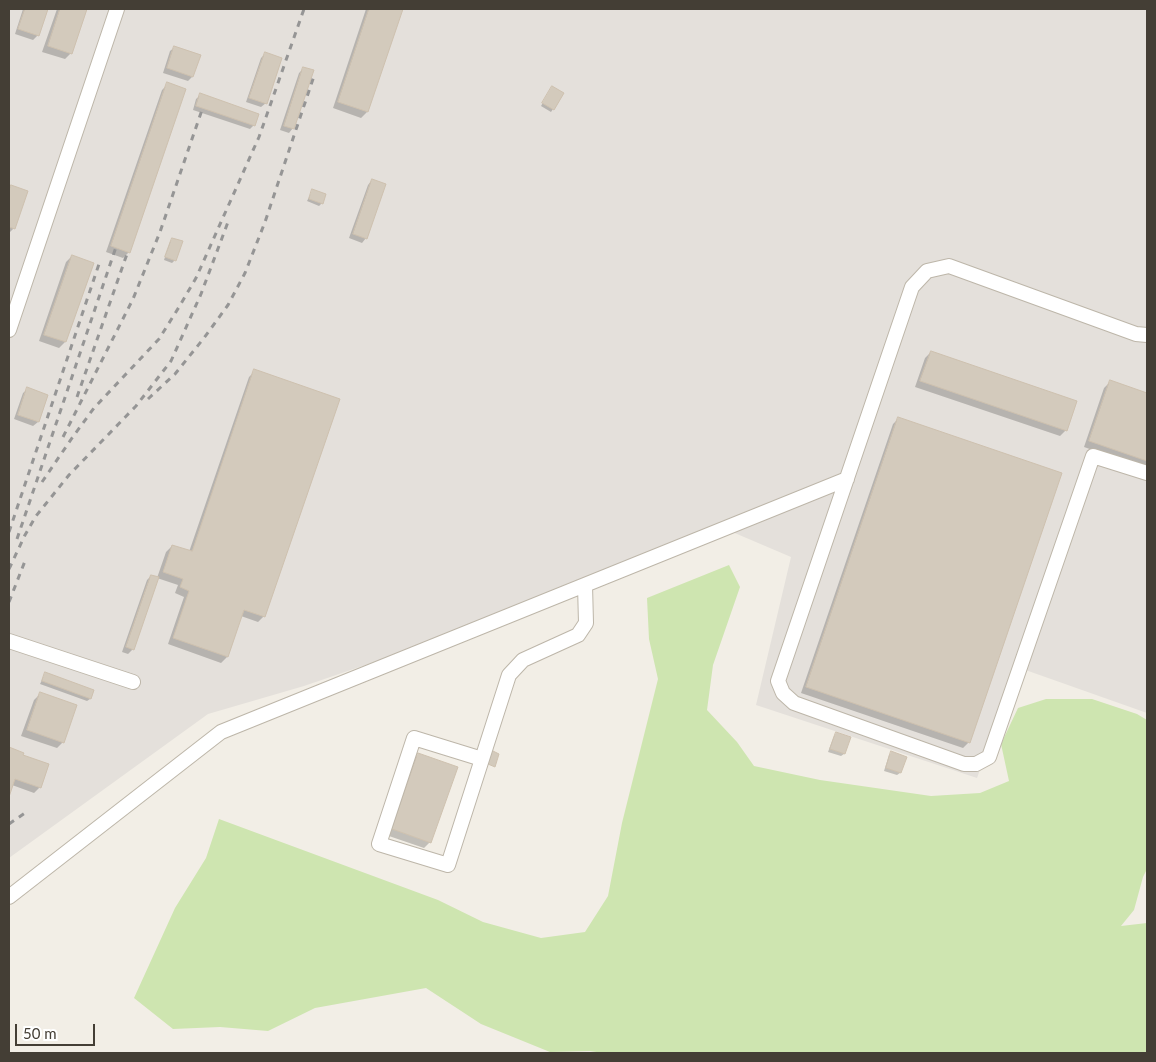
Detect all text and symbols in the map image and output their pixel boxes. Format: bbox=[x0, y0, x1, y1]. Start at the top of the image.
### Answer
scale bar bbox=[18, 1014, 98, 1046]
text: 50 m bbox=[23, 1024, 57, 1042]

